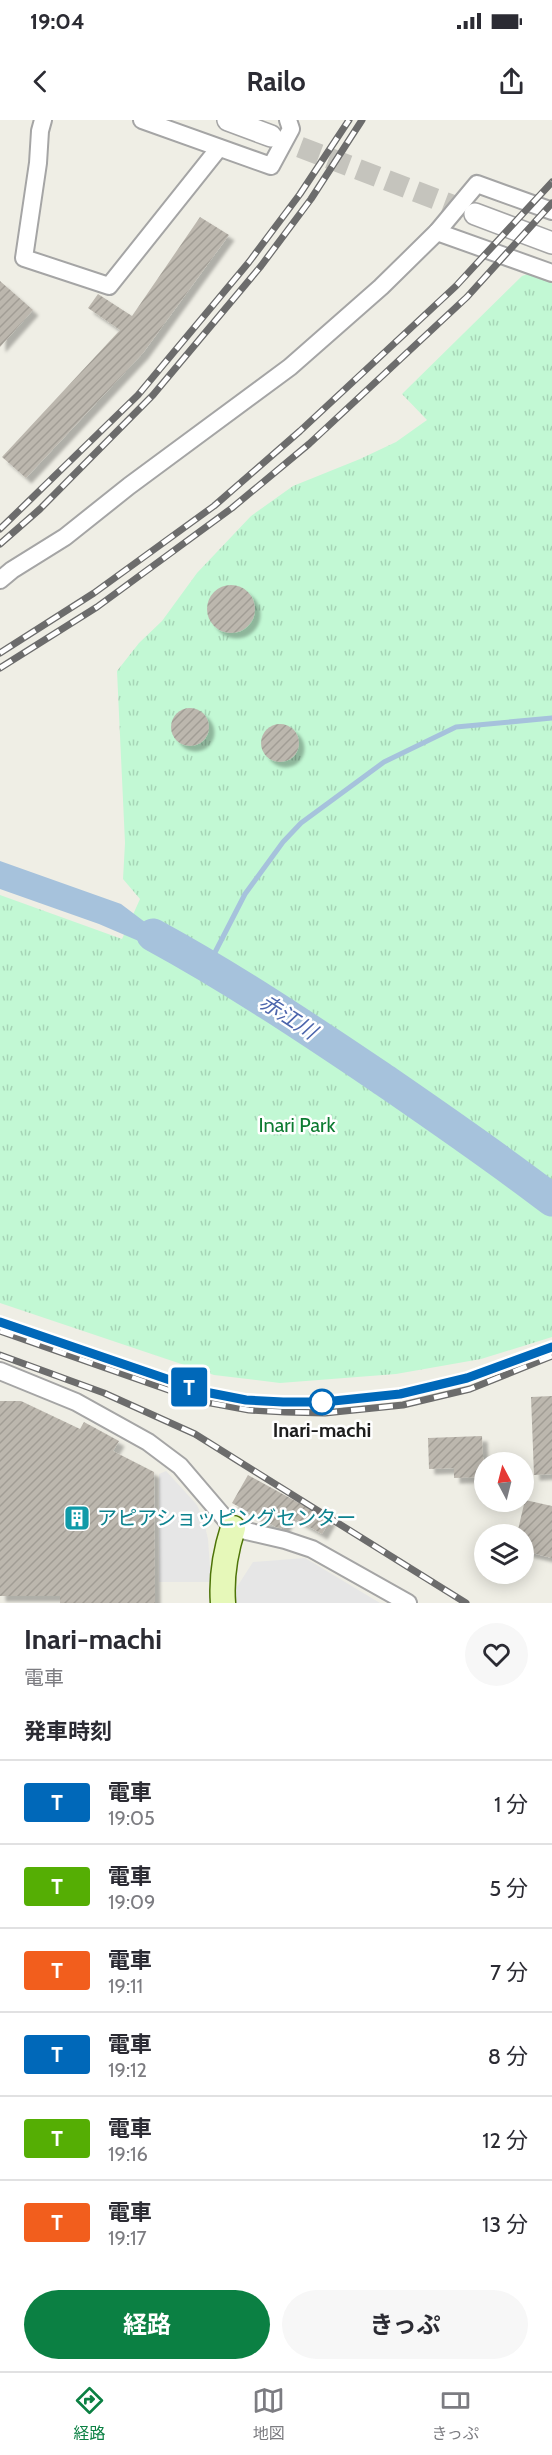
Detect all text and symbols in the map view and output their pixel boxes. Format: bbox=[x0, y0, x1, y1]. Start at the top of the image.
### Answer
text: 19:04 bbox=[30, 8, 85, 35]
icon: back bbox=[24, 65, 57, 98]
text: Railo bbox=[246, 65, 306, 98]
icon: share bbox=[495, 65, 528, 98]
water label: 赤江川 bbox=[255, 989, 323, 1045]
park label: Inari Park bbox=[259, 1113, 335, 1137]
line badge: T bbox=[170, 1368, 208, 1406]
text: T bbox=[183, 1375, 195, 1400]
marker: Inari-machi bbox=[309, 1389, 335, 1415]
place label: Inari-machi bbox=[273, 1418, 371, 1442]
north arrow bbox=[474, 1452, 534, 1512]
map controls bbox=[474, 1452, 534, 1584]
building icon: アピアショッピングセンター bbox=[62, 1503, 92, 1533]
place label: アピアショッピングセンター bbox=[97, 1506, 356, 1530]
button: layers bbox=[474, 1524, 534, 1584]
text: Inari-machi bbox=[24, 1622, 162, 1656]
button: heart bbox=[465, 1623, 528, 1686]
text: 電車 bbox=[24, 1666, 64, 1690]
text: 発車時刻 bbox=[24, 1718, 112, 1745]
text: 電車 bbox=[108, 1779, 152, 1806]
text: T bbox=[51, 1790, 63, 1815]
text: 1 分 bbox=[494, 1791, 528, 1818]
text: 19:05 bbox=[108, 1806, 155, 1830]
text: 電車 bbox=[108, 1863, 152, 1890]
text: T bbox=[51, 1874, 63, 1899]
text: 5 分 bbox=[489, 1875, 528, 1902]
text: 19:09 bbox=[108, 1890, 155, 1914]
text: 電車 bbox=[108, 1947, 152, 1974]
text: T bbox=[51, 1958, 63, 1983]
text: 7 分 bbox=[490, 1959, 528, 1986]
text: 19:11 bbox=[108, 1974, 143, 1998]
text: 電車 bbox=[108, 2031, 152, 2058]
text: T bbox=[51, 2042, 63, 2067]
text: 8 分 bbox=[488, 2043, 528, 2070]
text: 19:12 bbox=[108, 2058, 147, 2082]
text: 電車 bbox=[108, 2115, 152, 2142]
text: T bbox=[51, 2126, 63, 2151]
text: 12 分 bbox=[482, 2127, 528, 2154]
text: 19:16 bbox=[108, 2142, 148, 2166]
text: 電車 bbox=[108, 2199, 152, 2226]
text: T bbox=[51, 2210, 63, 2235]
text: 13 分 bbox=[482, 2211, 528, 2238]
text: 19:17 bbox=[108, 2226, 147, 2250]
button: 経路 bbox=[24, 2290, 270, 2359]
button: きっぷ bbox=[282, 2290, 528, 2359]
tab: 経路 bbox=[73, 2384, 106, 2444]
tab: 地図 bbox=[252, 2384, 285, 2444]
tab: きっぷ bbox=[432, 2384, 479, 2444]

